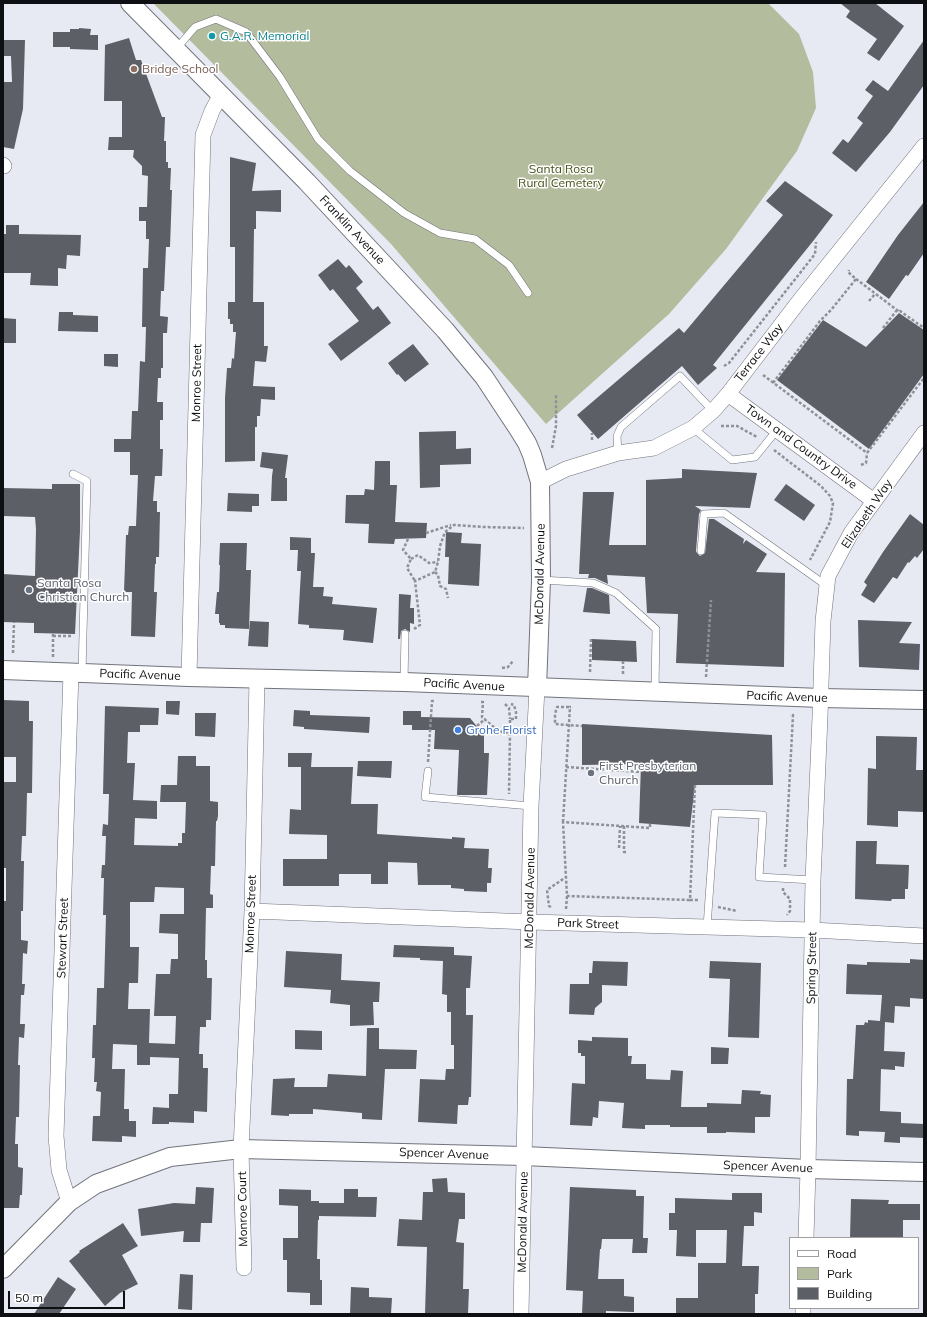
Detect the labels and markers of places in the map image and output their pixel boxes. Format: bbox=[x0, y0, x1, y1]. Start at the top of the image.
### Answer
place label: G.A.R. Memorial bbox=[220, 29, 309, 43]
marker: G.A.R. Memorial bbox=[207, 31, 217, 41]
place label: Bridge School bbox=[142, 62, 218, 76]
marker: Bridge School bbox=[129, 64, 139, 74]
place label: Santa Rosa Christian Church bbox=[37, 576, 129, 604]
marker: Santa Rosa Christian Church bbox=[24, 585, 34, 595]
place label: Grohe Florist bbox=[466, 723, 536, 737]
marker: Grohe Florist bbox=[453, 725, 463, 735]
place label: First Presbyterian Church bbox=[599, 759, 696, 787]
marker: First Presbyterian Church bbox=[586, 768, 596, 778]

